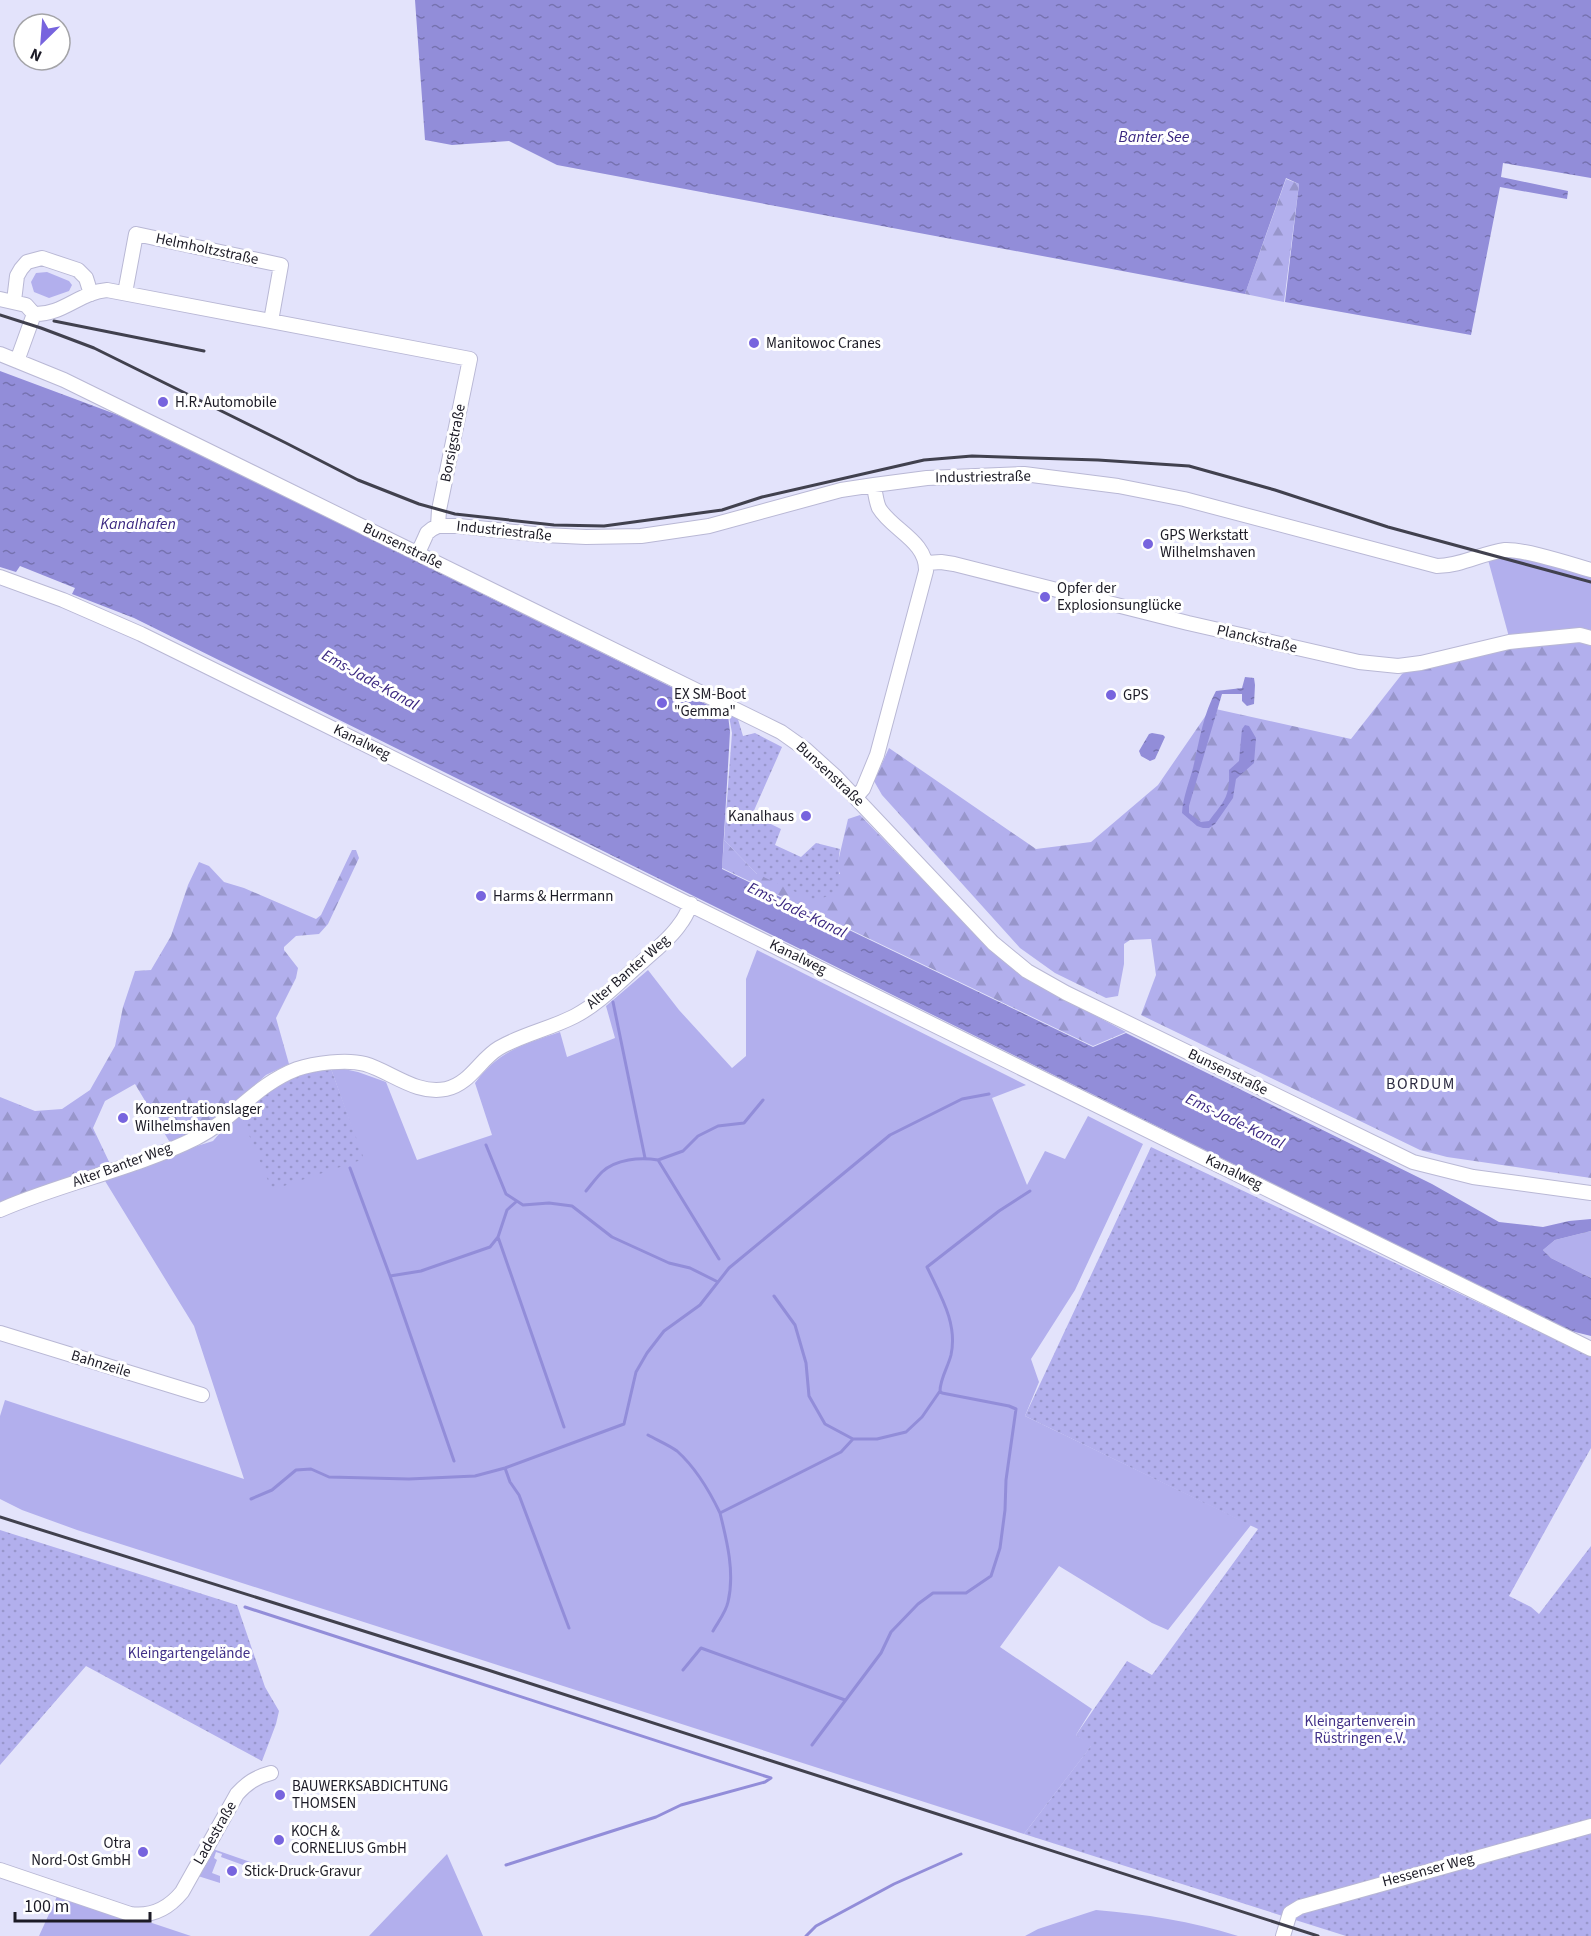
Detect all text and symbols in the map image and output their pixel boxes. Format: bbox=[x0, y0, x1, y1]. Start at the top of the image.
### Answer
north arrow bbox=[12, 12, 72, 72]
text: N bbox=[27, 42, 46, 67]
water label: Banter See bbox=[1119, 126, 1190, 148]
street label: Helmholtzstraße bbox=[154, 228, 260, 270]
place label: Manitowoc Cranes bbox=[766, 333, 881, 354]
marker: Manitowoc Cranes bbox=[747, 336, 761, 350]
place label: H.R. Automobile bbox=[175, 392, 277, 413]
marker: H.R. Automobile bbox=[156, 395, 170, 409]
street label: Borsigstraße bbox=[435, 402, 471, 484]
street label: Industriestraße bbox=[935, 466, 1031, 488]
water label: Kanalhafen bbox=[100, 513, 176, 535]
street label: Industriestraße bbox=[455, 516, 553, 546]
street label: Bunsenstraße bbox=[359, 518, 447, 574]
place label: GPS Werkstatt Wilhelmshaven bbox=[1160, 525, 1256, 563]
marker: GPS Werkstatt Wilhelmshaven bbox=[1141, 537, 1155, 551]
place label: Opfer der Explosionsunglücke bbox=[1057, 578, 1181, 616]
marker: Opfer der Explosionsunglücke bbox=[1038, 590, 1052, 604]
street label: Planckstraße bbox=[1215, 620, 1299, 658]
water label: Ems-Jade-Kanal bbox=[318, 644, 422, 716]
place label: EX SM-Boot "Gemma" bbox=[674, 684, 746, 722]
place label: GPS bbox=[1123, 685, 1149, 706]
marker: GPS bbox=[1104, 688, 1118, 702]
marker: EX SM-Boot "Gemma" bbox=[655, 696, 669, 710]
street label: Kanalweg bbox=[330, 719, 395, 765]
street label: Bunsenstraße bbox=[791, 737, 869, 811]
place label: Kanalhaus bbox=[728, 806, 794, 827]
marker: Kanalhaus bbox=[799, 809, 813, 823]
water label: Ems-Jade-Kanal bbox=[744, 877, 850, 943]
place label: Harms & Herrmann bbox=[493, 886, 613, 907]
marker: Harms & Herrmann bbox=[474, 889, 488, 903]
street label: Alter Banter Weg bbox=[582, 930, 675, 1014]
street label: Kanalweg bbox=[766, 934, 831, 980]
street label: Bunsenstraße bbox=[1184, 1044, 1272, 1100]
district label: BORDUM bbox=[1386, 1073, 1456, 1095]
water label: Ems-Jade-Kanal bbox=[1182, 1088, 1288, 1154]
place label: Konzentrationslager Wilhelmshaven bbox=[135, 1099, 263, 1137]
marker: Konzentrationslager Wilhelmshaven bbox=[116, 1111, 130, 1125]
street label: Alter Banter Weg bbox=[69, 1137, 175, 1193]
street label: Kanalweg bbox=[1202, 1149, 1267, 1195]
street label: Bahnzeile bbox=[69, 1345, 133, 1383]
park label: Kleingartengelände bbox=[128, 1643, 250, 1664]
park label: Kleingartenverein Rüstringen e.V. bbox=[1304, 1711, 1416, 1749]
place label: BAUWERKSABDICHTUNG THOMSEN bbox=[292, 1776, 448, 1814]
marker: BAUWERKSABDICHTUNG THOMSEN bbox=[273, 1788, 287, 1802]
street label: Ladestraße bbox=[188, 1797, 242, 1869]
place label: KOCH & CORNELIUS GmbH bbox=[291, 1821, 407, 1859]
place label: Otra Nord-Ost GmbH bbox=[31, 1833, 131, 1871]
marker: KOCH & CORNELIUS GmbH bbox=[272, 1833, 286, 1847]
marker: Otra Nord-Ost GmbH bbox=[136, 1845, 150, 1859]
street label: Hessenser Weg bbox=[1380, 1848, 1477, 1892]
place label: Stick-Druck-Gravur bbox=[244, 1861, 362, 1882]
marker: Stick-Druck-Gravur bbox=[225, 1864, 239, 1878]
scale bar bbox=[15, 1885, 150, 1923]
text: 100 m bbox=[24, 1894, 69, 1919]

